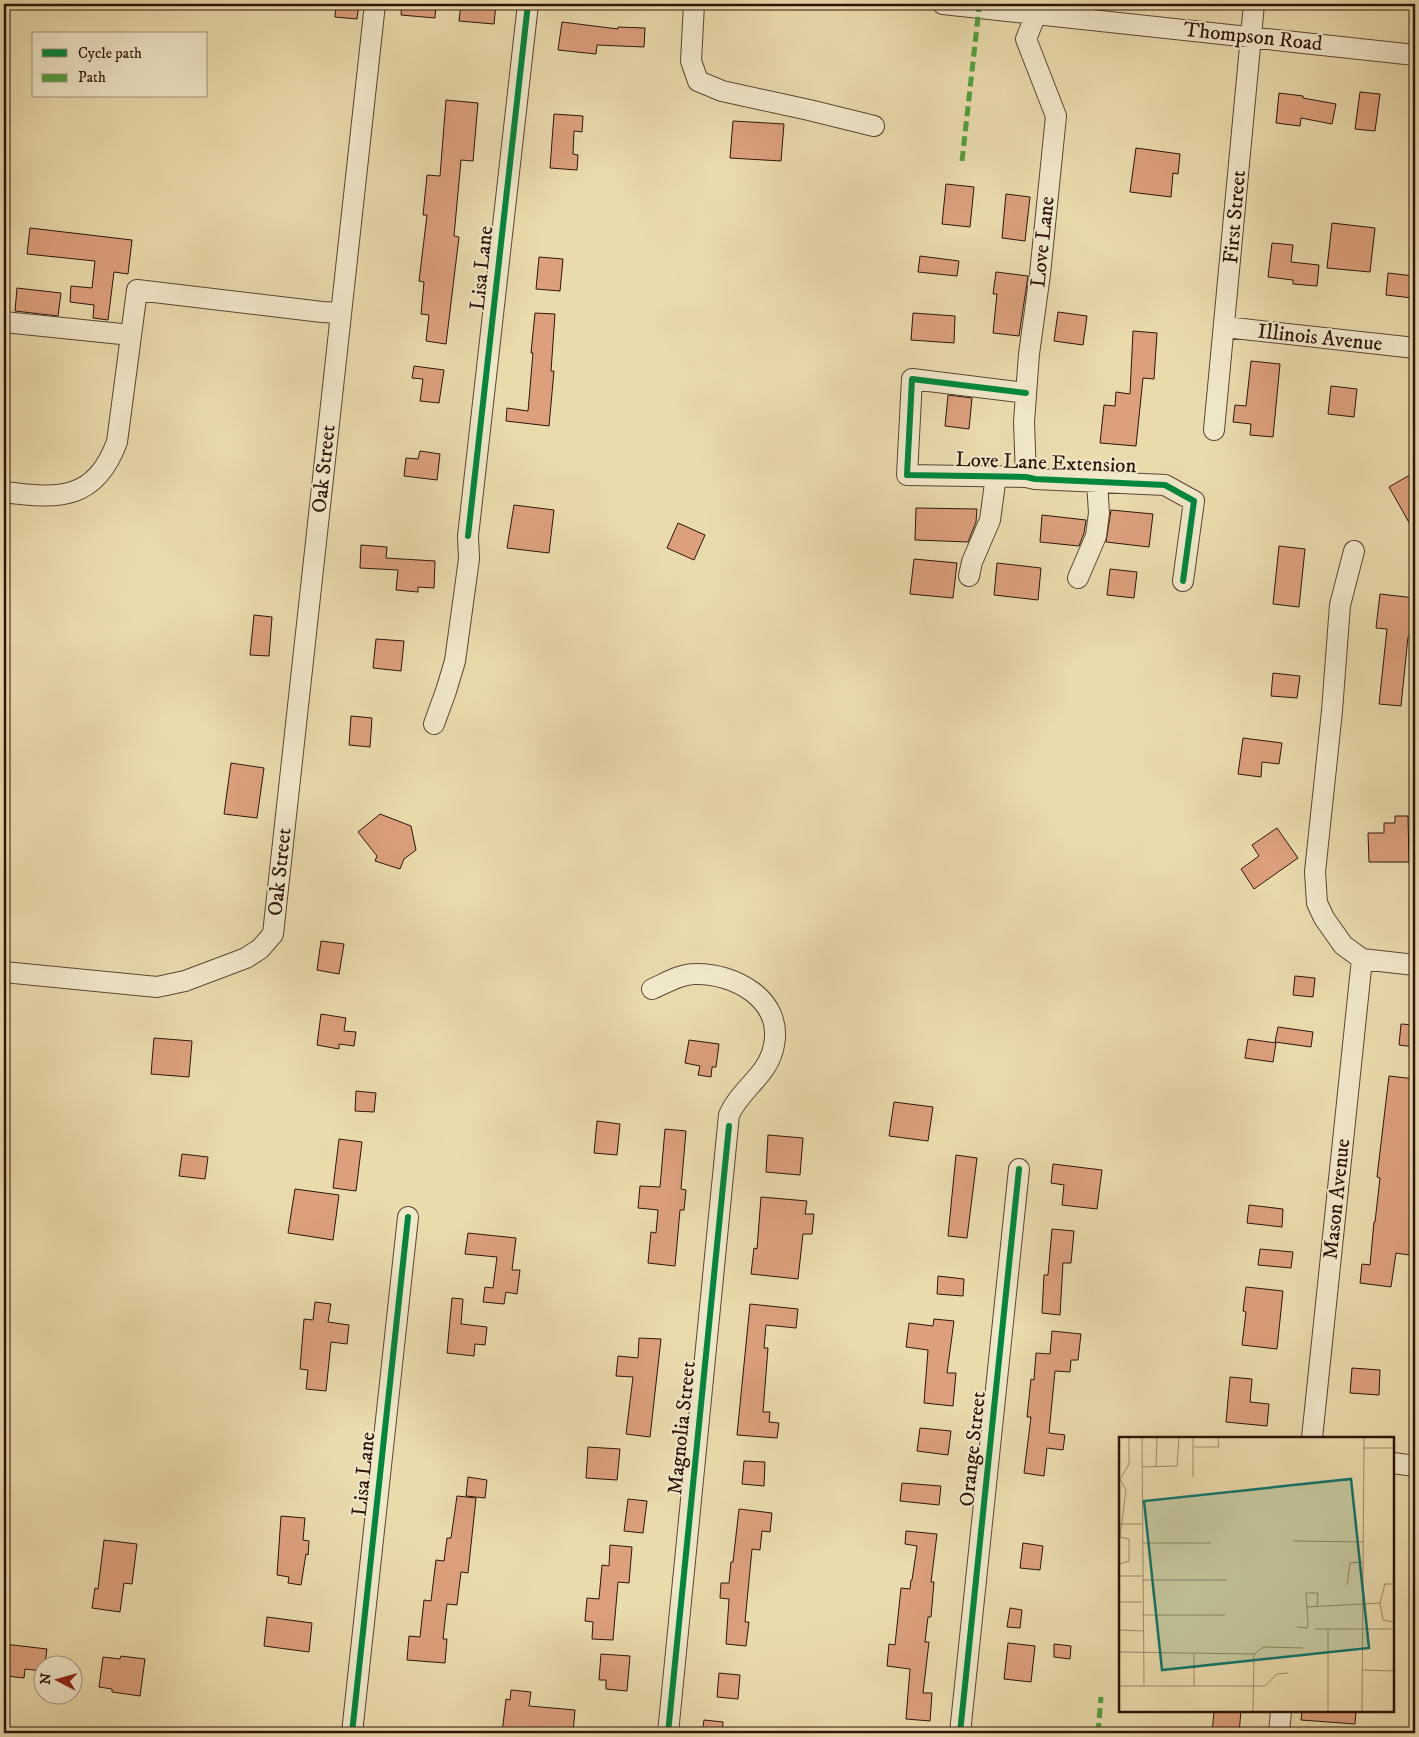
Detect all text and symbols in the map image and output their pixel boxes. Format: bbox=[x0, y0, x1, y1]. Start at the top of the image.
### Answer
street label: Thompson Road bbox=[1182, 17, 1324, 57]
legend bbox=[32, 32, 208, 98]
text: Cycle path bbox=[78, 44, 142, 63]
text: Path bbox=[78, 68, 106, 87]
street label: First Street bbox=[1218, 169, 1252, 265]
street label: Love Lane bbox=[1025, 195, 1061, 289]
street label: Lisa Lane bbox=[465, 224, 499, 311]
street label: Illinois Avenue bbox=[1256, 319, 1384, 358]
street label: Oak Street bbox=[306, 423, 342, 514]
street label: Love Lane Extension bbox=[955, 447, 1137, 479]
street label: Oak Street bbox=[262, 826, 298, 917]
street label: Mason Avenue bbox=[1318, 1137, 1356, 1261]
street label: Magnolia Street bbox=[662, 1360, 702, 1496]
street label: Orange Street bbox=[954, 1390, 992, 1508]
street label: Lisa Lane bbox=[347, 1430, 381, 1517]
inset map bbox=[1119, 1437, 1394, 1712]
north arrow bbox=[32, 1654, 82, 1704]
text: N bbox=[37, 1672, 56, 1685]

